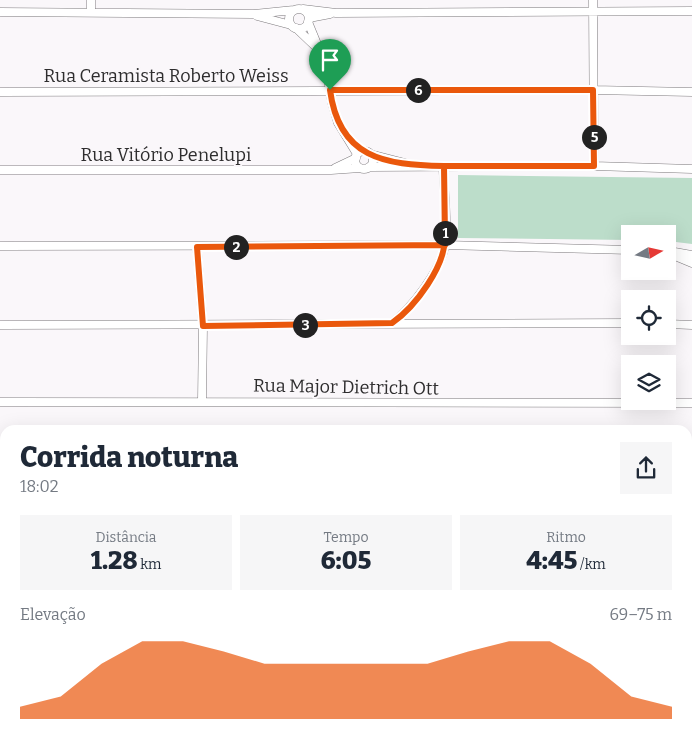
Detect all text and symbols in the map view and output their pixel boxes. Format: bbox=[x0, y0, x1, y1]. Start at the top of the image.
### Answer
pin bbox=[309, 39, 351, 90]
icon: arrive bbox=[316, 46, 344, 74]
street label: Rua Ceramista Roberto Weiss bbox=[43, 65, 289, 87]
pin: 6 bbox=[406, 78, 430, 102]
text: 6 bbox=[414, 82, 423, 99]
pin: 5 bbox=[582, 124, 606, 150]
text: 5 bbox=[591, 129, 598, 146]
street label: Rua Vitório Penelupi bbox=[81, 144, 251, 166]
pin: 1 bbox=[432, 220, 458, 246]
text: 1 bbox=[442, 225, 449, 242]
north arrow bbox=[621, 225, 676, 280]
map controls bbox=[621, 225, 676, 410]
pin: 2 bbox=[224, 234, 248, 260]
text: 2 bbox=[233, 239, 240, 256]
button: locate bbox=[621, 290, 676, 345]
pin: 3 bbox=[292, 312, 318, 338]
text: 3 bbox=[301, 317, 310, 334]
button: layers bbox=[621, 355, 676, 410]
street label: Rua Major Dietrich Ott bbox=[253, 374, 440, 400]
text: Corrida noturna bbox=[20, 441, 238, 474]
button: share bbox=[620, 442, 672, 494]
text: 18:02 bbox=[20, 477, 58, 496]
text: Distância bbox=[96, 529, 156, 546]
text: Tempo bbox=[324, 529, 368, 546]
text: Ritmo bbox=[546, 529, 586, 546]
text: 1.28 bbox=[91, 546, 137, 576]
text: 6:05 bbox=[321, 546, 371, 576]
text: 4:45 bbox=[526, 546, 577, 576]
text: km bbox=[137, 556, 161, 573]
text: /km bbox=[577, 556, 606, 573]
text: Elevação bbox=[20, 605, 86, 624]
text: 69–75 m bbox=[609, 605, 672, 624]

